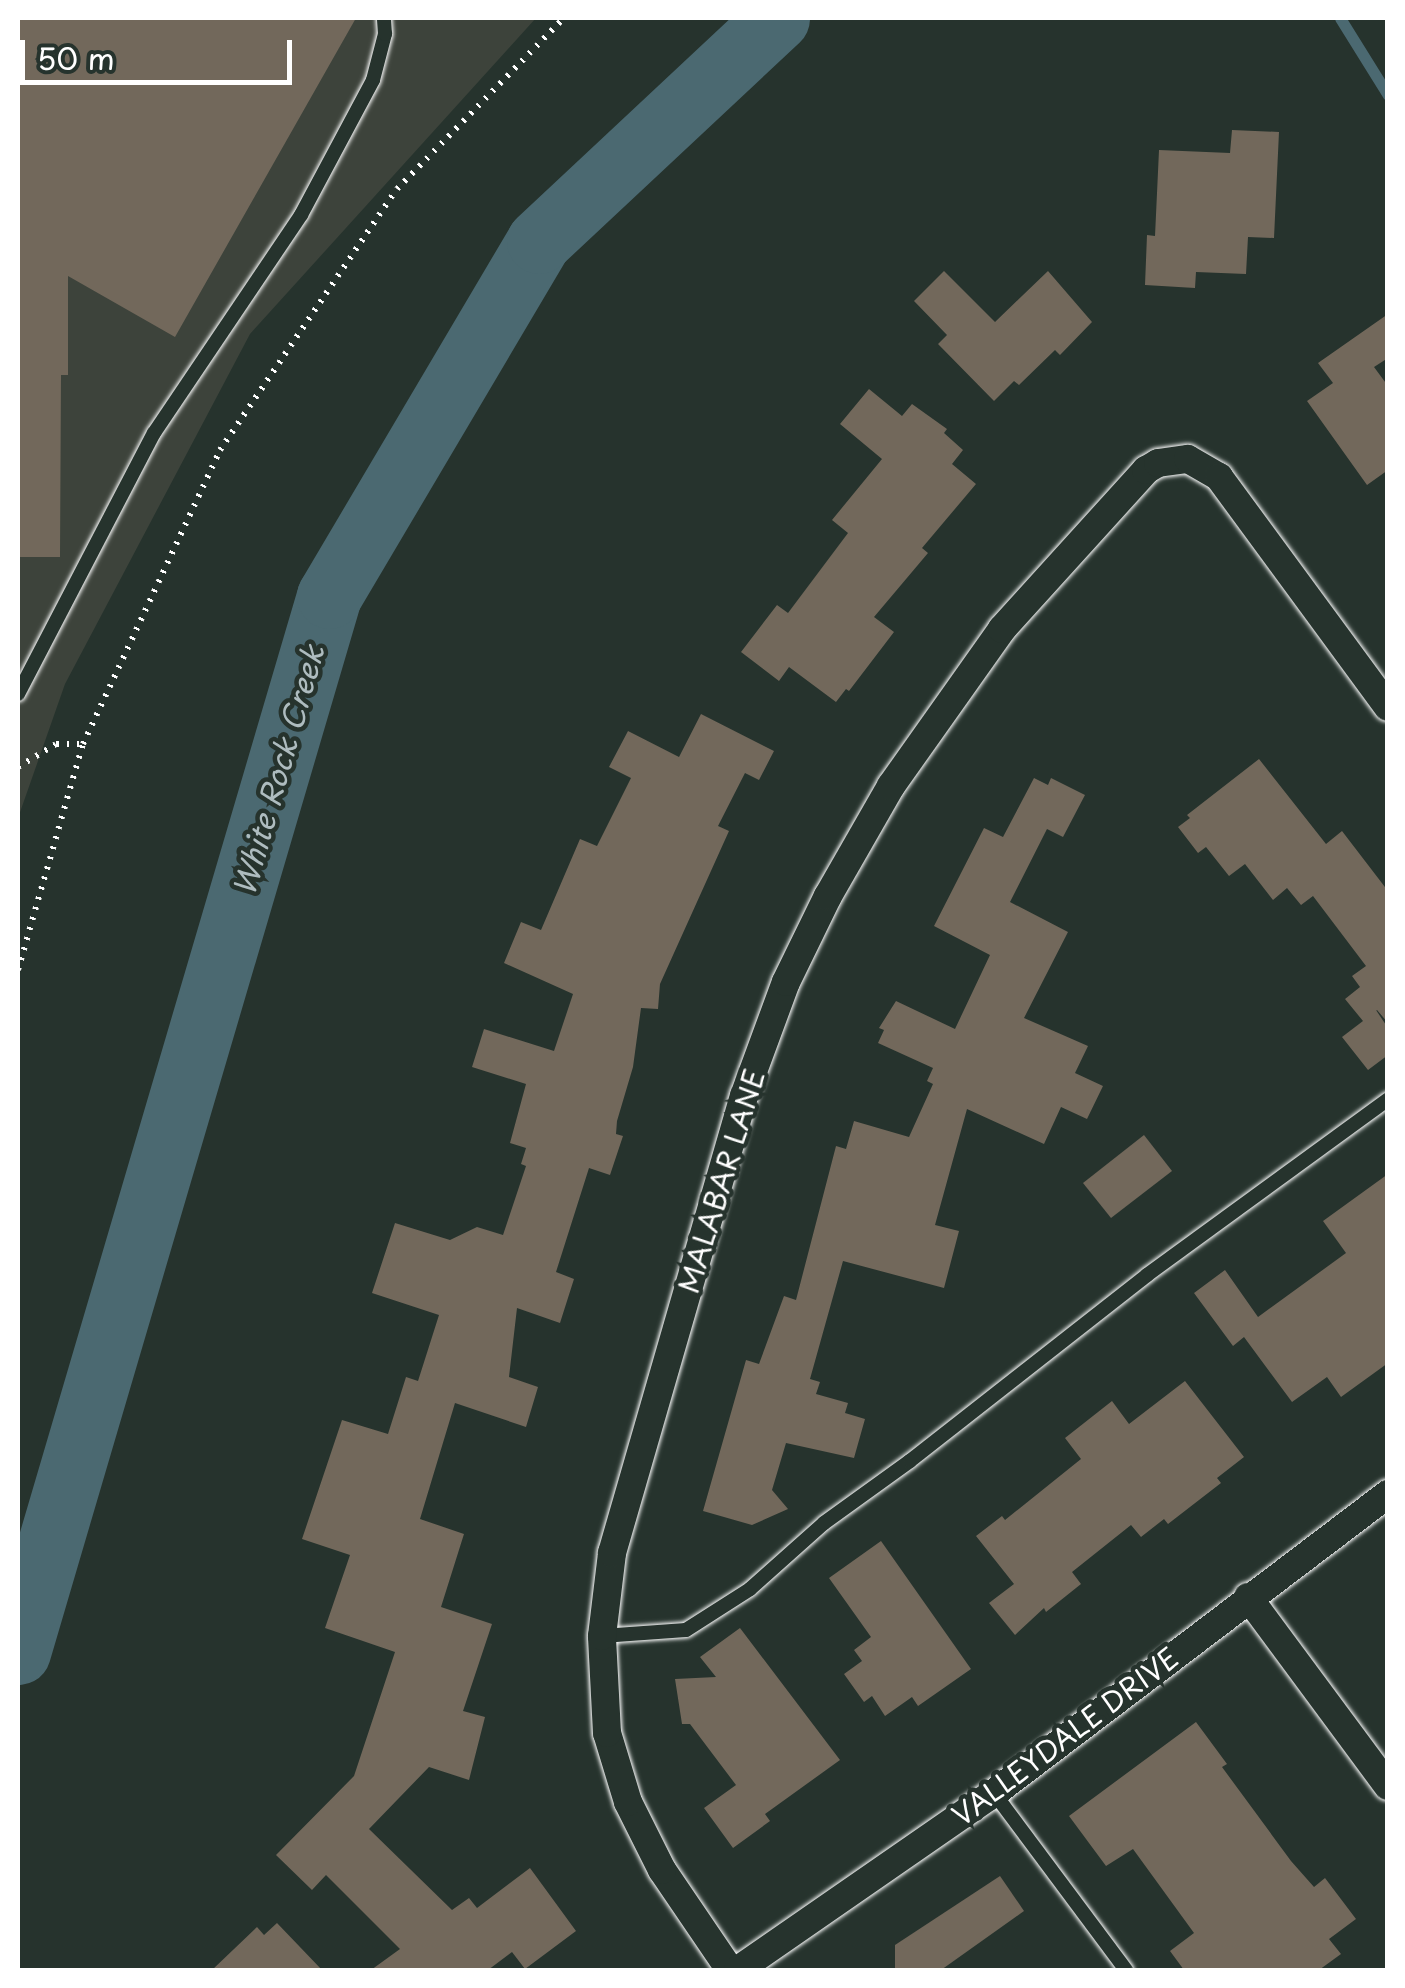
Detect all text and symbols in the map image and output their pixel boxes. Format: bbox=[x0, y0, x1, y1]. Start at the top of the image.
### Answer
scale bar bbox=[25, 20, 298, 82]
text: 50 m bbox=[37, 35, 115, 80]
water label: White Rock Creek bbox=[225, 640, 331, 900]
street label: MALABAR LANE bbox=[671, 1065, 771, 1297]
street label: VALLEYDALE DRIVE bbox=[946, 1640, 1184, 1832]

